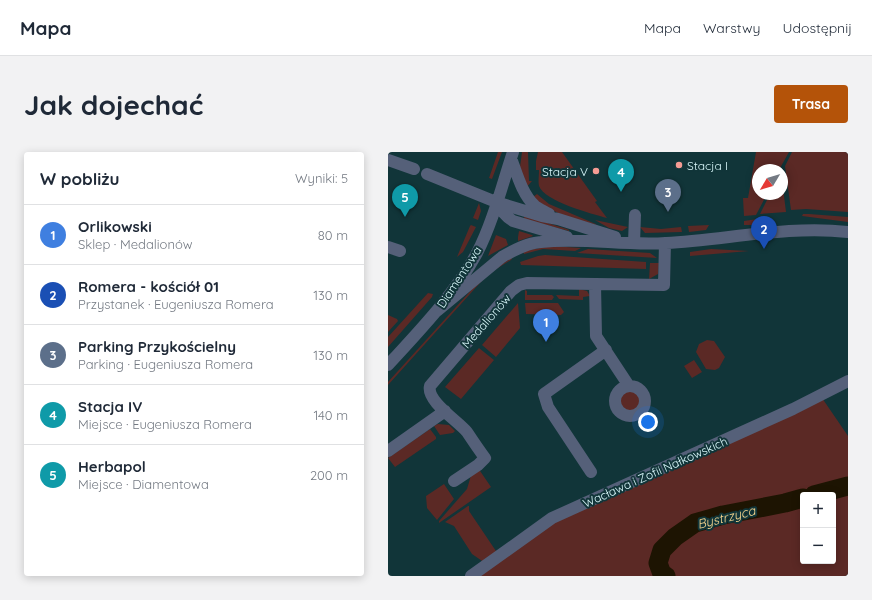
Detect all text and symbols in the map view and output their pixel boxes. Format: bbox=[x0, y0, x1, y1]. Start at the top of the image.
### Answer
text: Mapa bbox=[20, 16, 71, 40]
text: Mapa bbox=[644, 19, 681, 37]
text: Warstwy bbox=[703, 19, 761, 37]
text: Udostępnij bbox=[783, 19, 852, 37]
button: Trasa bbox=[774, 85, 848, 123]
text: Jak dojechać bbox=[24, 87, 203, 122]
place label: Stacja I bbox=[687, 158, 728, 173]
pin: 4 bbox=[608, 159, 634, 192]
marker: Stacja I bbox=[674, 160, 684, 170]
place label: Stacja V bbox=[542, 164, 588, 179]
north arrow bbox=[752, 164, 788, 200]
marker: Stacja V bbox=[591, 166, 601, 176]
text: W pobliżu bbox=[40, 168, 120, 189]
text: Wyniki: 5 bbox=[295, 170, 348, 186]
pin: 3 bbox=[655, 179, 681, 212]
pin: 5 bbox=[392, 184, 418, 217]
pin: 2 bbox=[751, 216, 777, 249]
text: Orlikowski bbox=[78, 217, 152, 236]
text: 1 bbox=[50, 227, 56, 243]
text: 80 m bbox=[318, 227, 348, 243]
text: Sklep · Medalionów bbox=[78, 236, 193, 252]
street label: Diamentowa bbox=[433, 243, 485, 311]
text: Romera - kościół 01 bbox=[78, 277, 219, 296]
text: 2 bbox=[49, 287, 57, 303]
text: 130 m bbox=[313, 287, 348, 303]
street label: Medalionów bbox=[458, 291, 514, 351]
text: Przystanek · Eugeniusza Romera bbox=[78, 296, 274, 312]
pin: 1 bbox=[533, 309, 559, 342]
text: Parking Przykościelny bbox=[78, 337, 236, 356]
text: 3 bbox=[50, 347, 56, 363]
text: 130 m bbox=[313, 347, 348, 363]
text: Parking · Eugeniusza Romera bbox=[78, 356, 253, 372]
text: Stacja IV bbox=[78, 397, 142, 416]
text: 4 bbox=[49, 407, 57, 423]
text: 140 m bbox=[313, 407, 348, 423]
your location bbox=[638, 412, 658, 432]
text: Miejsce · Eugeniusza Romera bbox=[78, 416, 252, 432]
street label: Wacława i Zofii Nałkowskich bbox=[580, 433, 730, 511]
text: Herbapol bbox=[78, 457, 146, 476]
text: 5 bbox=[49, 467, 57, 483]
text: 200 m bbox=[310, 467, 348, 483]
text: Miejsce · Diamentowa bbox=[78, 476, 209, 492]
map controls bbox=[800, 492, 836, 564]
button: + bbox=[800, 492, 836, 528]
water label: Bystrzyca bbox=[695, 502, 758, 532]
button: − bbox=[800, 528, 836, 564]

